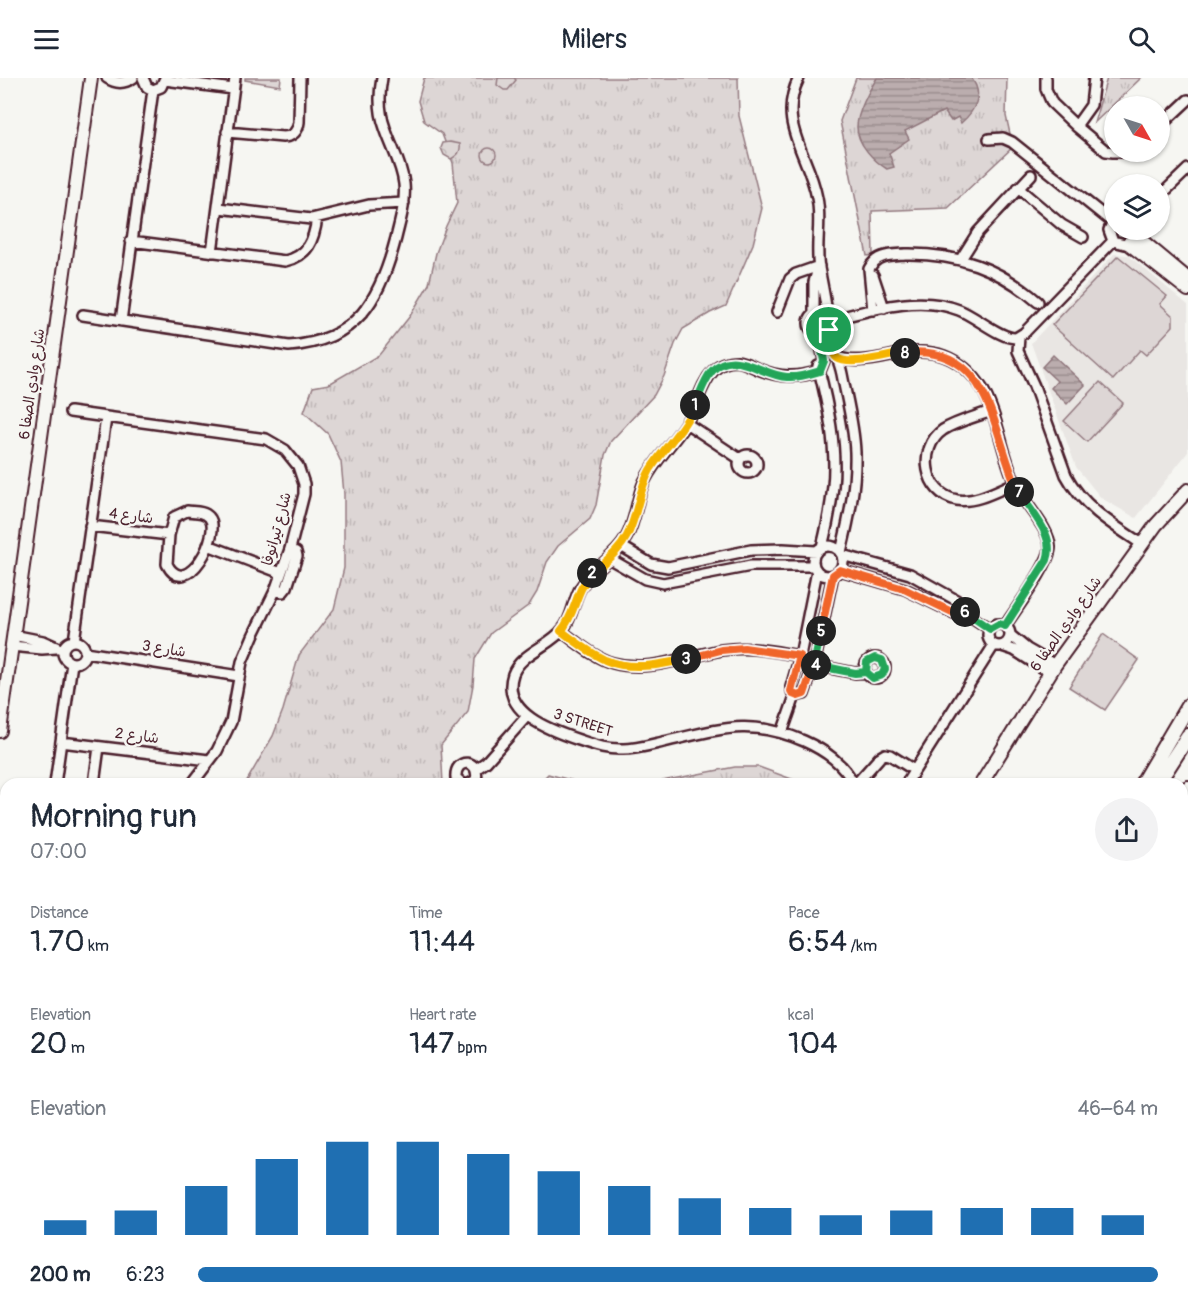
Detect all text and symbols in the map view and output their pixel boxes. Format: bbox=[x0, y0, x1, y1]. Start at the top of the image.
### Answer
icon: menu bbox=[30, 23, 63, 56]
text: Milers bbox=[561, 23, 627, 56]
icon: search bbox=[1125, 23, 1158, 56]
north arrow bbox=[1104, 96, 1170, 162]
map controls bbox=[1104, 96, 1170, 240]
button: layers bbox=[1104, 174, 1170, 240]
pin bbox=[803, 304, 854, 355]
icon: arrive bbox=[812, 313, 845, 346]
street label: شارع وادي الصفا 6 bbox=[15, 327, 50, 441]
pin: 8 bbox=[890, 338, 920, 368]
text: 8 bbox=[901, 343, 909, 363]
pin: 1 bbox=[680, 390, 710, 420]
text: 1 bbox=[692, 395, 698, 415]
pin: 7 bbox=[1004, 477, 1034, 507]
text: 7 bbox=[1015, 482, 1023, 502]
street label: شارع تيرانوفا bbox=[258, 490, 296, 568]
street label: شارع 4 bbox=[108, 504, 154, 528]
pin: 2 bbox=[577, 558, 607, 588]
text: 2 bbox=[588, 563, 596, 583]
street label: شارع وادي الصفا 6 bbox=[1026, 573, 1107, 676]
pin: 6 bbox=[950, 597, 980, 627]
text: 6 bbox=[960, 602, 970, 622]
pin: 5 bbox=[806, 616, 836, 646]
text: 5 bbox=[817, 621, 825, 641]
street label: شارع 3 bbox=[141, 636, 187, 662]
pin: 3 bbox=[671, 644, 701, 674]
text: 3 bbox=[682, 649, 690, 669]
pin: 4 bbox=[801, 650, 831, 680]
text: 4 bbox=[811, 655, 821, 675]
street label: 3 STREET bbox=[551, 704, 615, 742]
street label: شارع 2 bbox=[114, 724, 160, 748]
text: Morning run bbox=[30, 796, 197, 837]
button: share bbox=[1095, 798, 1158, 861]
text: 07:00 bbox=[30, 839, 87, 864]
text: Distance bbox=[30, 903, 89, 923]
text: Time bbox=[409, 903, 442, 923]
text: Pace bbox=[788, 903, 820, 923]
text: 1.70 bbox=[30, 923, 85, 960]
text: 11:44 bbox=[409, 923, 475, 960]
text: 6:54 bbox=[788, 923, 847, 960]
text: km bbox=[85, 936, 109, 956]
text: /km bbox=[847, 936, 877, 956]
text: Elevation bbox=[30, 1005, 91, 1025]
text: Heart rate bbox=[409, 1005, 476, 1025]
text: kcal bbox=[788, 1005, 814, 1025]
text: 20 bbox=[30, 1025, 67, 1062]
text: 147 bbox=[409, 1025, 454, 1062]
text: 104 bbox=[788, 1025, 838, 1062]
text: m bbox=[67, 1038, 85, 1058]
text: bpm bbox=[454, 1038, 487, 1058]
text: Elevation bbox=[30, 1096, 106, 1121]
text: 46–64 m bbox=[1078, 1096, 1158, 1121]
text: 200 m bbox=[30, 1262, 91, 1287]
text: 6:23 bbox=[126, 1262, 165, 1287]

